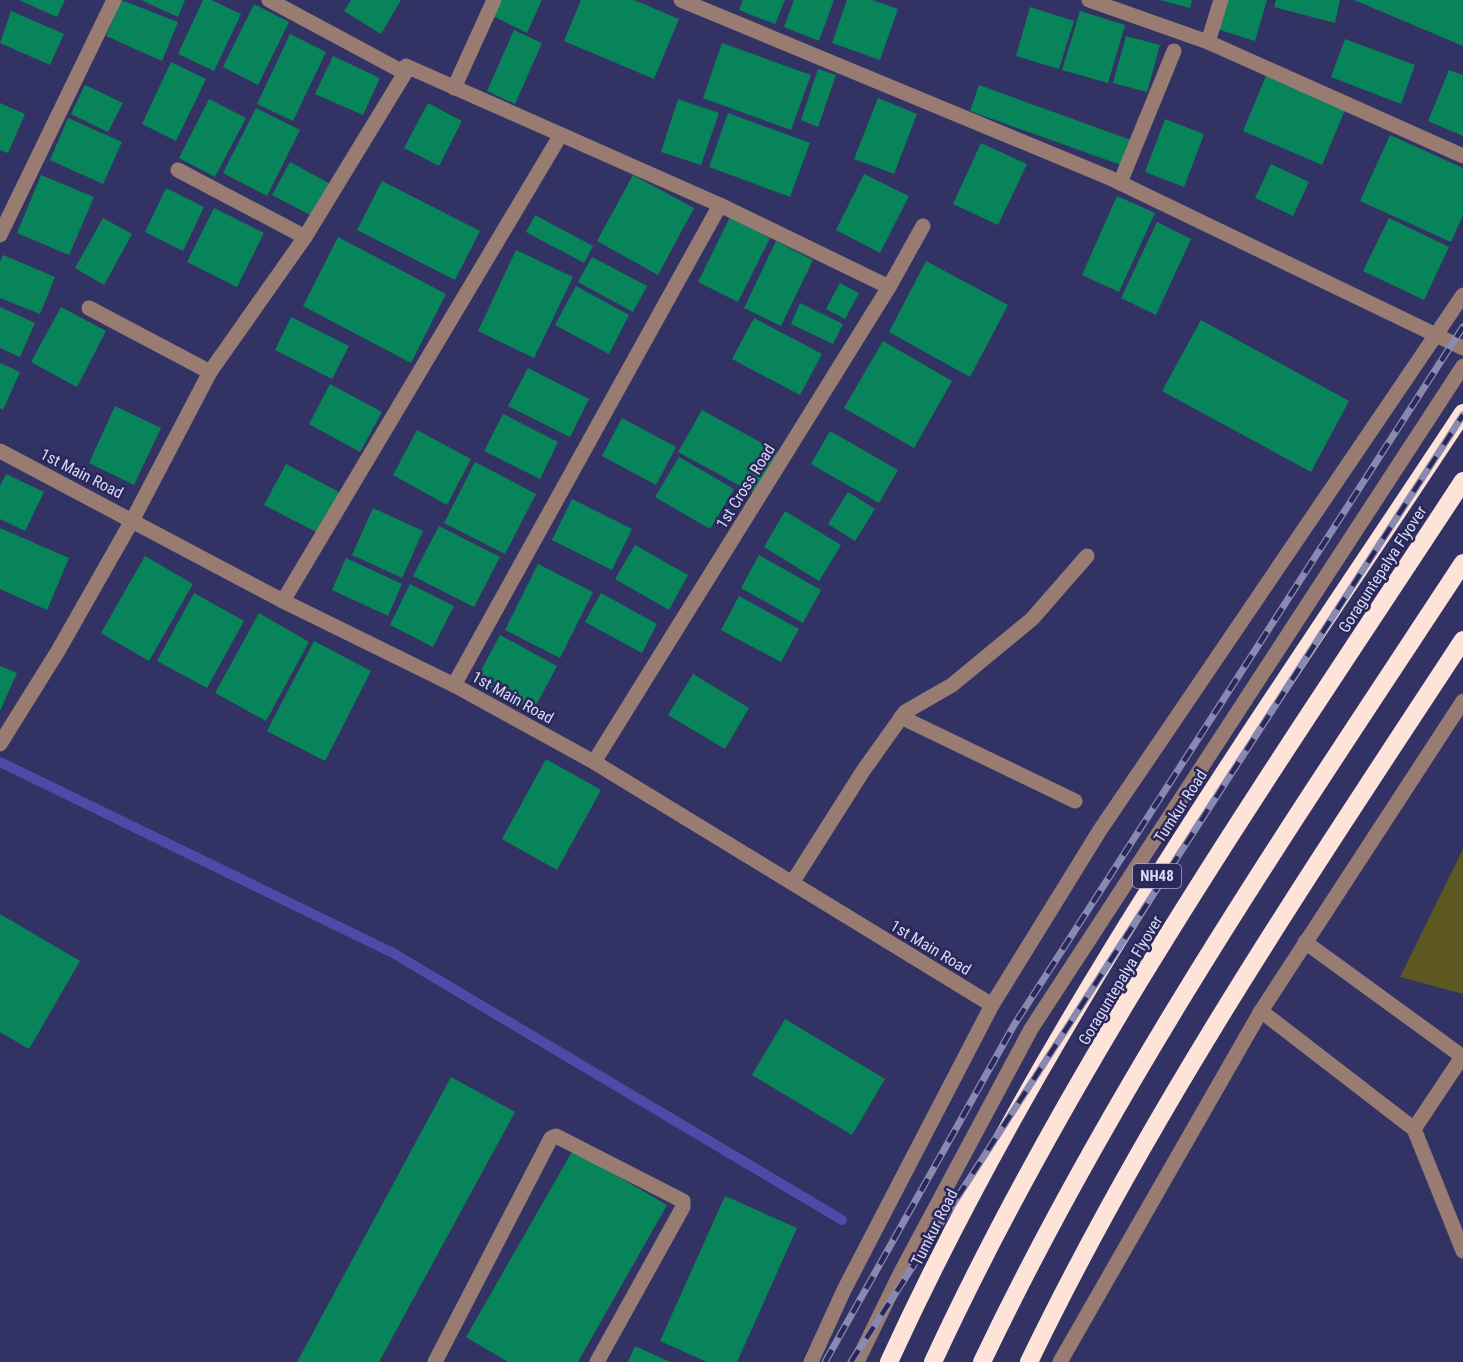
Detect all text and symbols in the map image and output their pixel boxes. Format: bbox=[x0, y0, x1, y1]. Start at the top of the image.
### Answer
street label: 1st Cross Road bbox=[712, 441, 779, 532]
street label: 1st Main Road bbox=[37, 444, 126, 502]
street label: Goraguntepalya Flyover bbox=[1334, 502, 1431, 636]
street label: 1st Main Road bbox=[469, 667, 557, 728]
street label: Tumkur Road bbox=[1150, 766, 1211, 846]
road number: NH48 bbox=[1133, 864, 1181, 888]
street label: Goraguntepalya Flyover bbox=[1074, 912, 1167, 1048]
street label: 1st Main Road bbox=[887, 916, 974, 979]
street label: Tumkur Road bbox=[907, 1186, 962, 1269]

